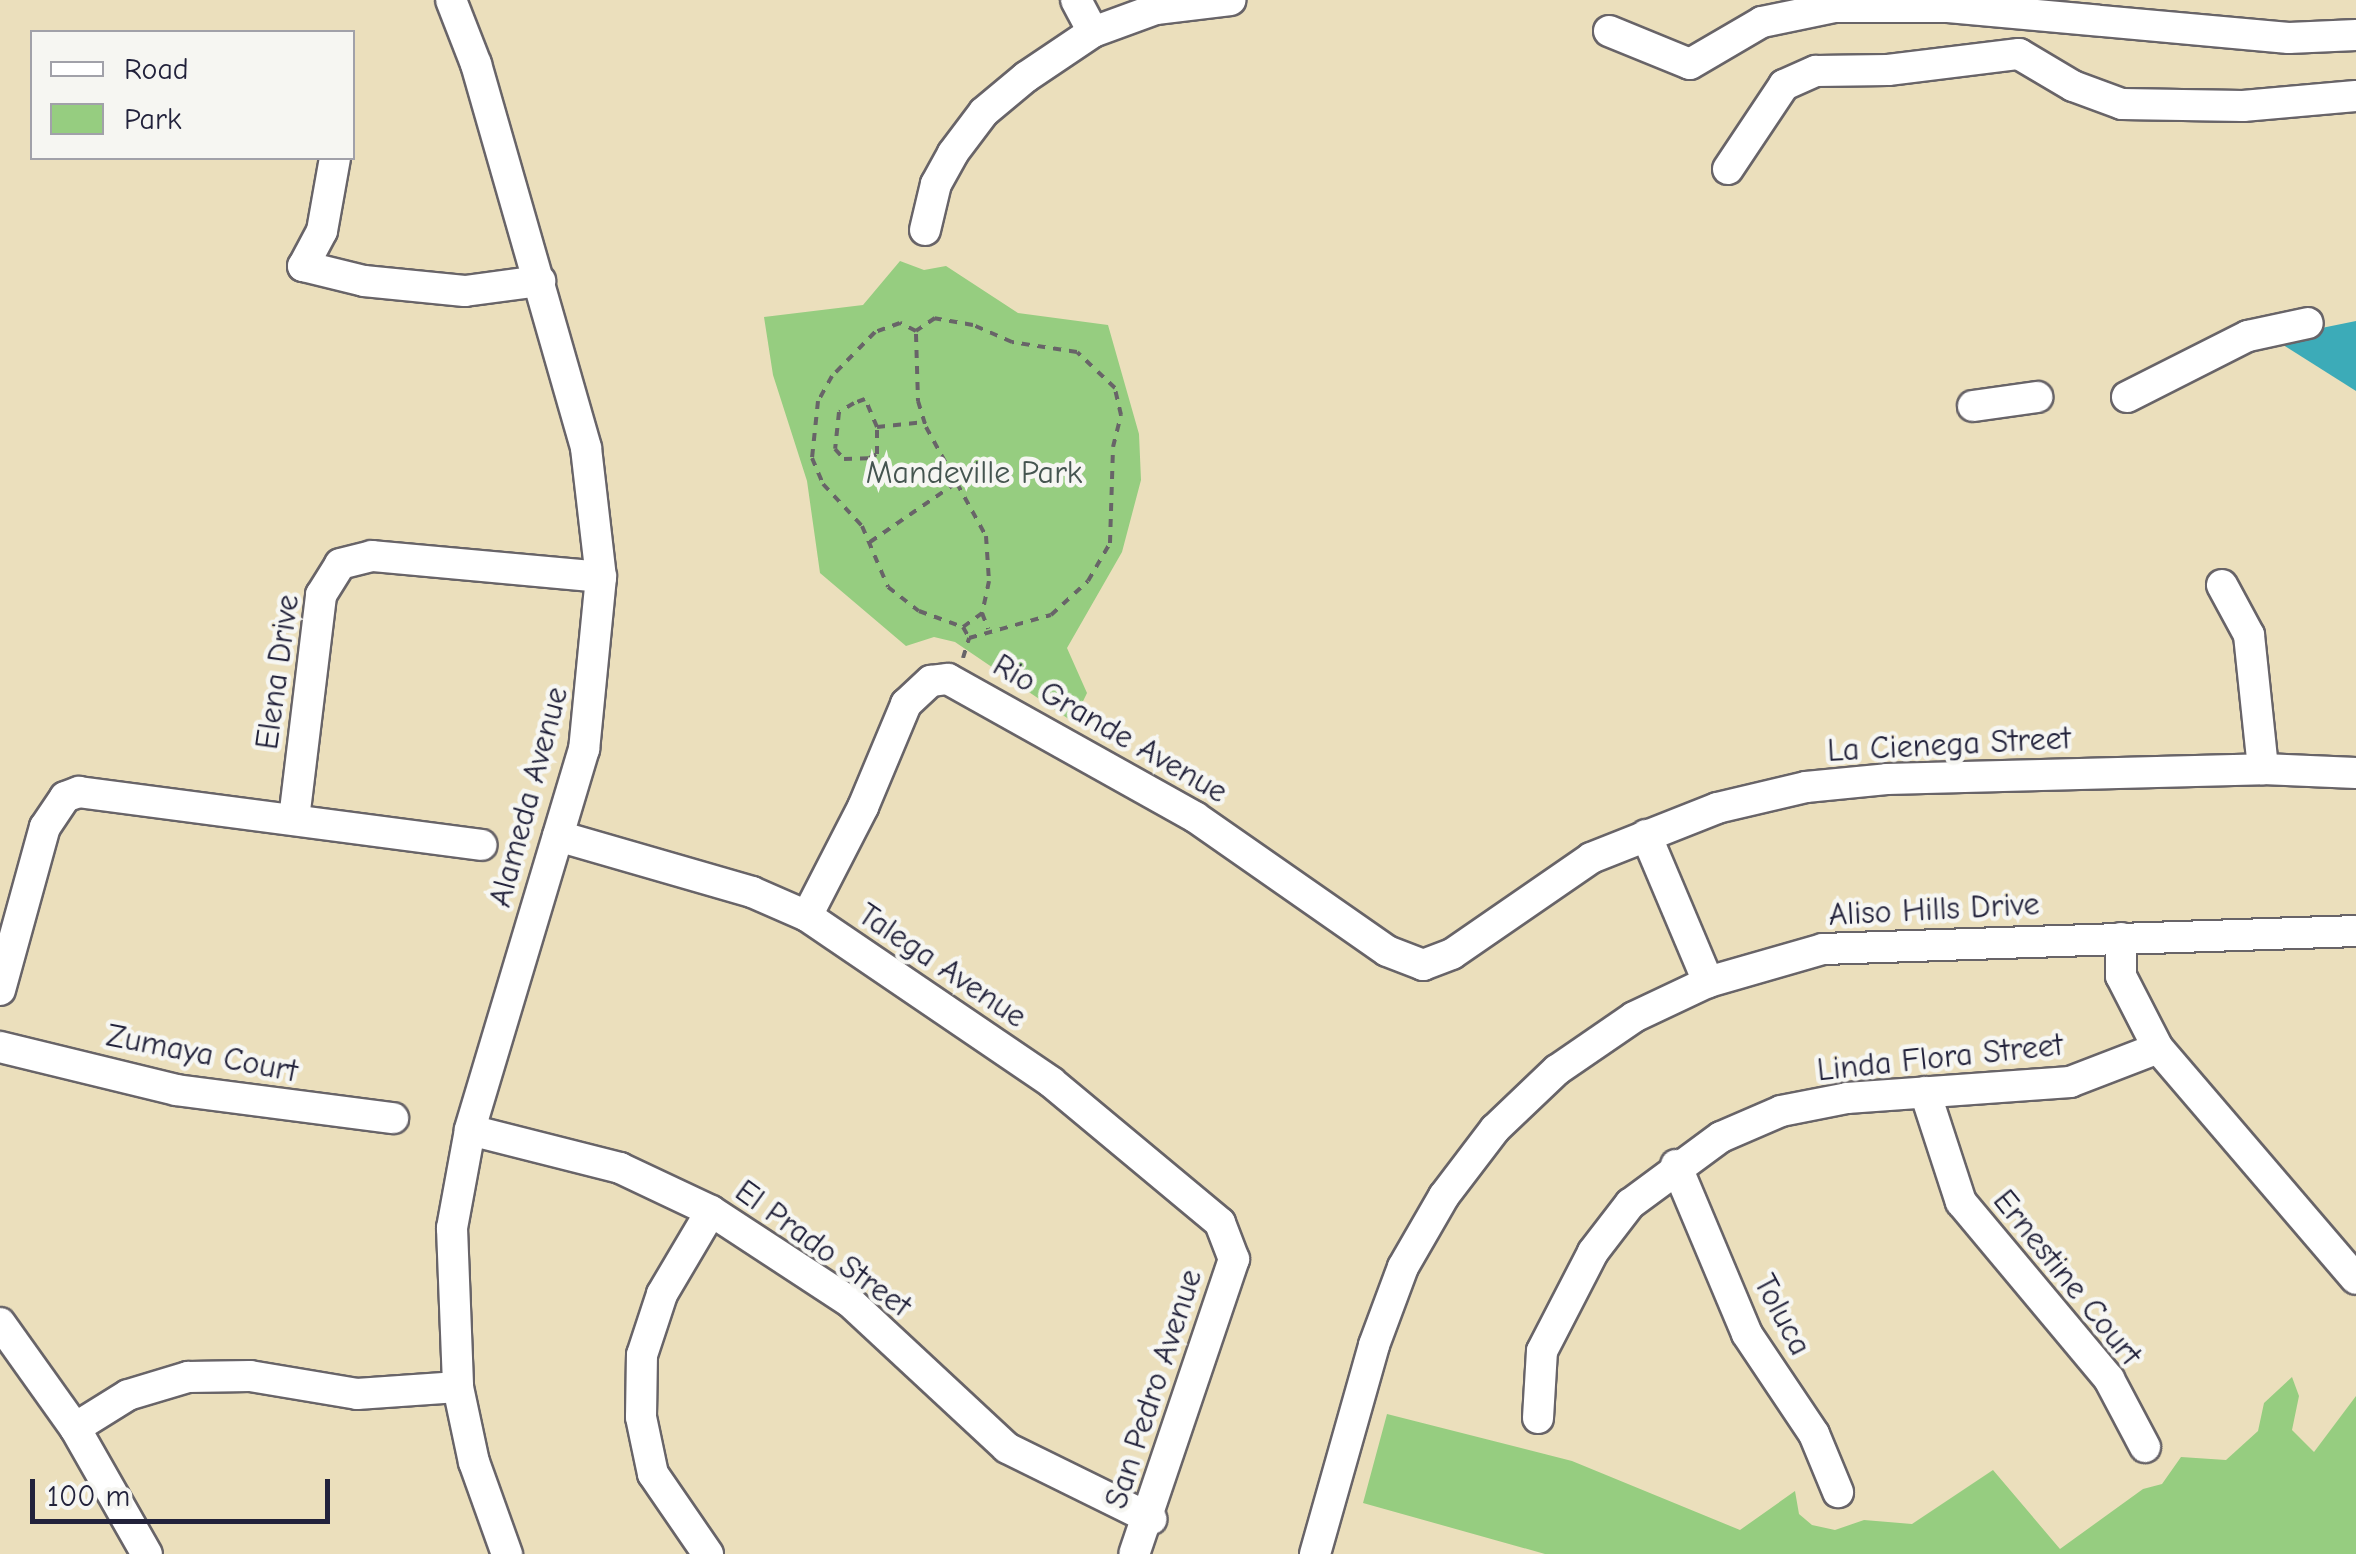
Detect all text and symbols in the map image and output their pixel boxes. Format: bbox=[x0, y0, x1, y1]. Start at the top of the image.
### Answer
legend bbox=[30, 30, 355, 160]
text: Road bbox=[124, 52, 189, 87]
text: Park bbox=[124, 102, 181, 137]
park label: Mandeville Park bbox=[866, 454, 1082, 492]
street label: Elena Drive bbox=[248, 592, 308, 752]
street label: Rio Grande Avenue bbox=[986, 646, 1234, 812]
street label: Alameda Avenue bbox=[481, 683, 577, 911]
street label: La Cienega Street bbox=[1826, 719, 2072, 771]
street label: Aliso Hills Drive bbox=[1828, 885, 2040, 935]
street label: Talega Avenue bbox=[850, 896, 1034, 1036]
street label: Zumaya Court bbox=[103, 1017, 301, 1091]
street label: Linda Flora Street bbox=[1815, 1026, 2065, 1090]
street label: El Prado Street bbox=[727, 1172, 919, 1326]
street label: Ernestine Court bbox=[1985, 1183, 2149, 1373]
street label: San Pedro Avenue bbox=[1097, 1264, 1211, 1514]
street label: Toluca bbox=[1745, 1268, 1819, 1362]
scale bar bbox=[35, 1459, 335, 1521]
text: 100 m bbox=[47, 1479, 130, 1514]

